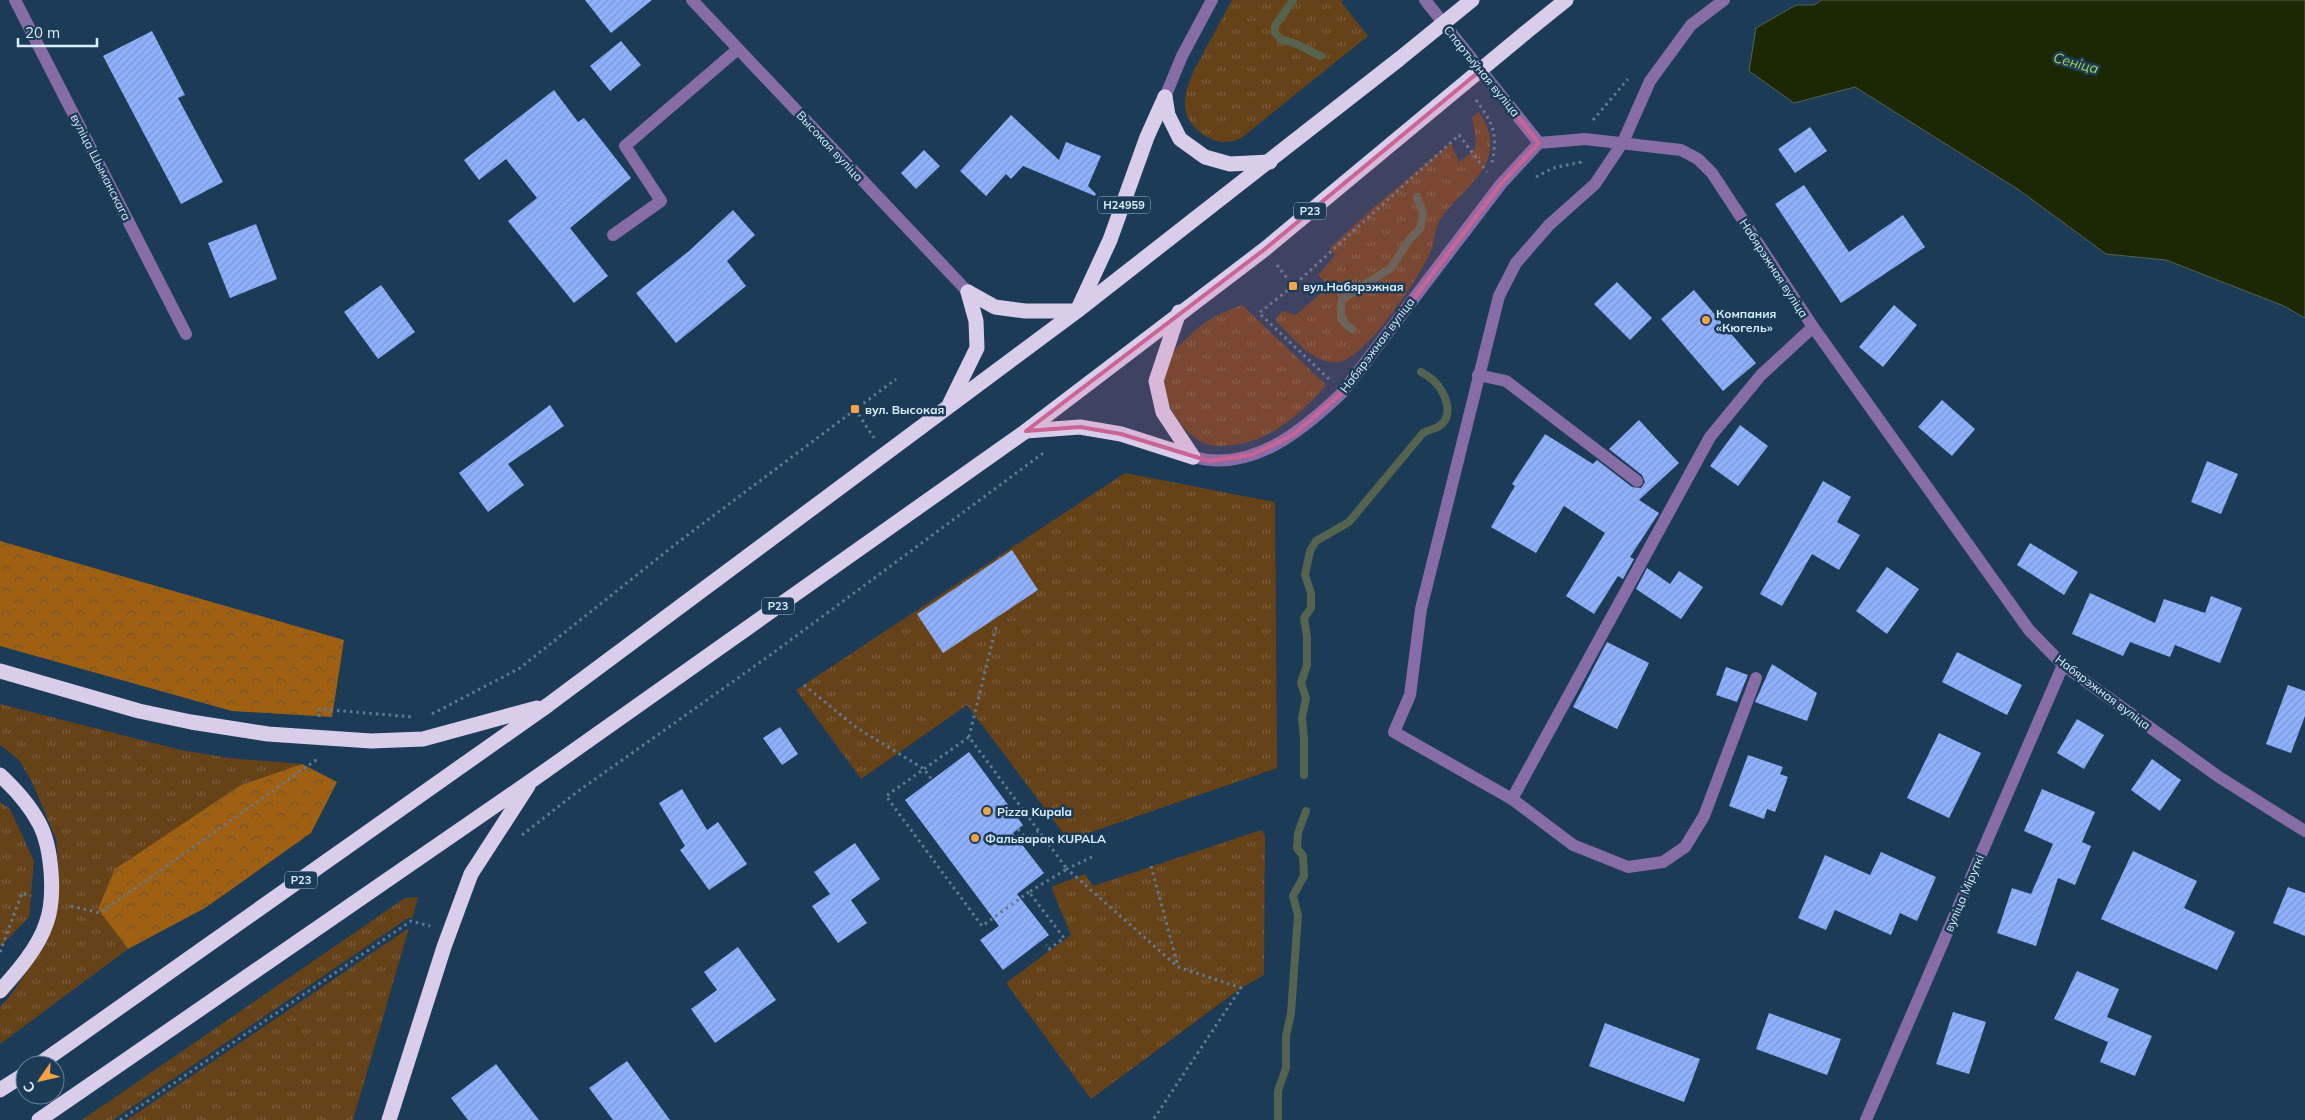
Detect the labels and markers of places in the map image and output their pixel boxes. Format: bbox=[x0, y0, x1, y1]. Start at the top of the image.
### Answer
place label: вул.Набярэжная bbox=[1303, 279, 1404, 294]
marker: вул.Набярэжная bbox=[1287, 280, 1299, 292]
place label: Компания «Кюгель» bbox=[1716, 306, 1776, 335]
marker: Компания «Кюгель» bbox=[1700, 314, 1712, 326]
place label: вул. Высокая bbox=[865, 402, 944, 417]
marker: вул. Высокая bbox=[849, 403, 861, 415]
place label: Pizza Kupala bbox=[997, 804, 1072, 819]
marker: Pizza Kupala bbox=[981, 805, 993, 817]
place label: Фальварак KUPALA bbox=[985, 831, 1106, 846]
marker: Фальварак KUPALA bbox=[969, 832, 981, 844]

